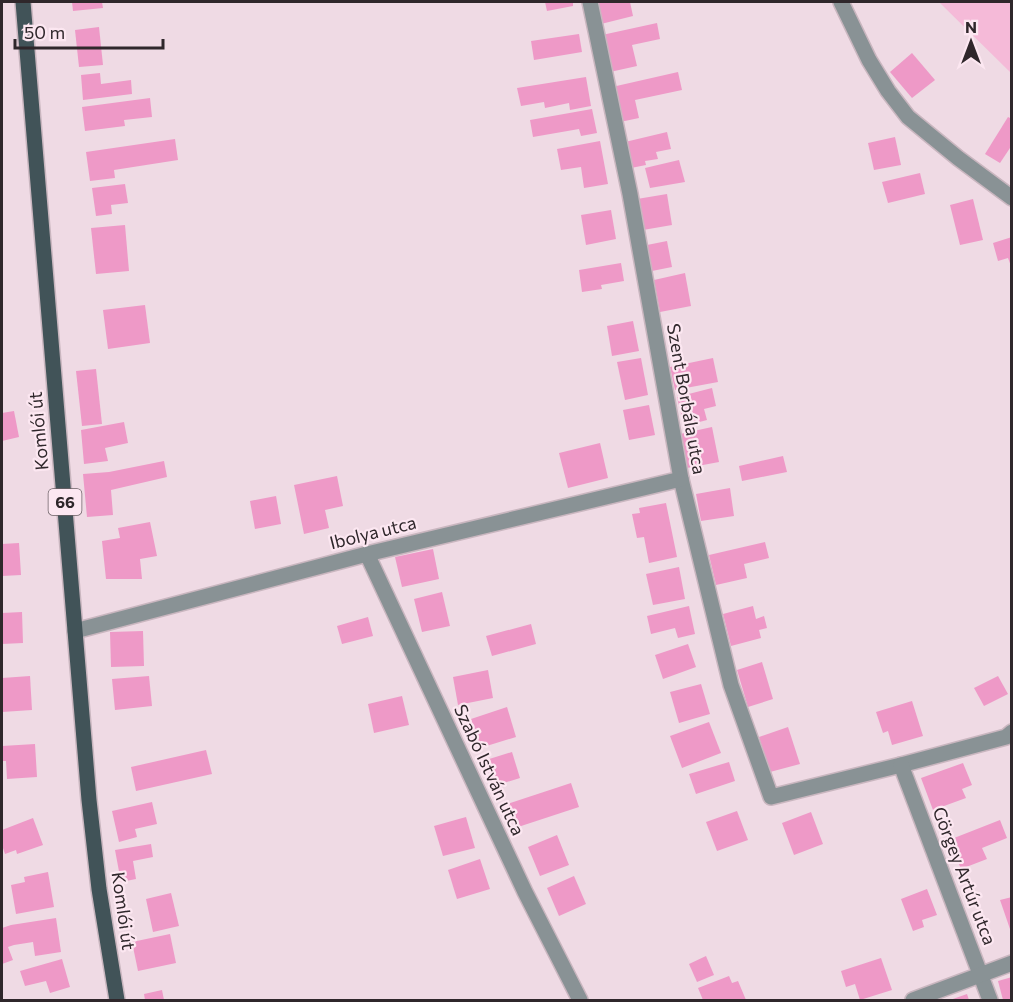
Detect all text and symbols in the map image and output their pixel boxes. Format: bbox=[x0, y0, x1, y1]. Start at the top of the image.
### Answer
scale bar bbox=[15, 12, 164, 50]
north arrow bbox=[941, 12, 1001, 72]
text: N bbox=[965, 17, 977, 36]
text: 50 m bbox=[24, 21, 65, 43]
street label: Szent Borbála utca bbox=[663, 322, 711, 476]
street label: Komlói út bbox=[24, 391, 52, 471]
road number: 66 bbox=[48, 489, 82, 515]
street label: Ibolya utca bbox=[327, 511, 418, 553]
street label: Szabó István utca bbox=[450, 701, 530, 839]
street label: Görgey Artúr utca bbox=[928, 804, 1001, 948]
street label: Komlói út bbox=[108, 870, 140, 951]

